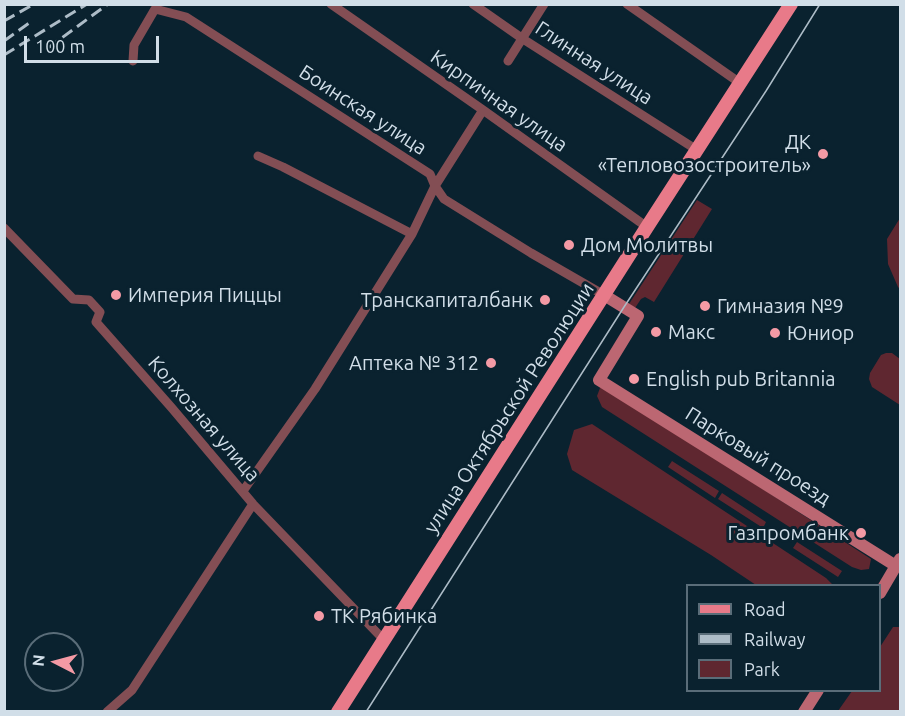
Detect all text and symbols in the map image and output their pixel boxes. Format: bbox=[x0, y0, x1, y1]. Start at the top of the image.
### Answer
street label: Глинная улица bbox=[531, 16, 657, 110]
scale bar bbox=[27, 24, 162, 62]
text: 100 m bbox=[35, 36, 85, 56]
street label: Кирпичная улица bbox=[426, 45, 572, 157]
street label: Боинская улица bbox=[295, 60, 431, 160]
place label: ДК «Тепловозостроитель» bbox=[598, 130, 811, 177]
marker: ДК «Тепловозостроитель» bbox=[816, 147, 830, 161]
place label: Дом Молитвы bbox=[581, 233, 713, 257]
marker: Дом Молитвы bbox=[562, 238, 576, 252]
street label: улица Октябрьской Революции bbox=[419, 278, 599, 538]
place label: Империя Пиццы bbox=[128, 283, 282, 307]
marker: Империя Пиццы bbox=[109, 288, 123, 302]
place label: Транскапиталбанк bbox=[361, 288, 533, 312]
marker: Транскапиталбанк bbox=[538, 293, 552, 307]
place label: Гимназия №9 bbox=[717, 294, 844, 318]
marker: Гимназия №9 bbox=[698, 299, 712, 313]
place label: Макс bbox=[668, 320, 715, 344]
place label: Юниор bbox=[787, 321, 854, 345]
marker: Макс bbox=[649, 325, 663, 339]
marker: Юниор bbox=[768, 326, 782, 340]
street label: Колхозная улица bbox=[143, 351, 265, 487]
place label: Аптека № 312 bbox=[349, 351, 479, 375]
marker: Аптека № 312 bbox=[484, 356, 498, 370]
place label: English pub Britannia bbox=[646, 367, 836, 391]
marker: English pub Britannia bbox=[627, 372, 641, 386]
street label: Парковый проезд bbox=[681, 402, 835, 510]
place label: Газпромбанк bbox=[728, 521, 849, 545]
marker: Газпромбанк bbox=[854, 526, 868, 540]
legend bbox=[686, 584, 881, 692]
text: Road bbox=[744, 599, 786, 619]
place label: ТК Рябинка bbox=[331, 604, 437, 628]
marker: ТК Рябинка bbox=[312, 609, 326, 623]
text: Railway bbox=[744, 629, 805, 649]
north arrow bbox=[24, 632, 84, 692]
text: N bbox=[29, 653, 48, 667]
text: Park bbox=[744, 659, 780, 679]

